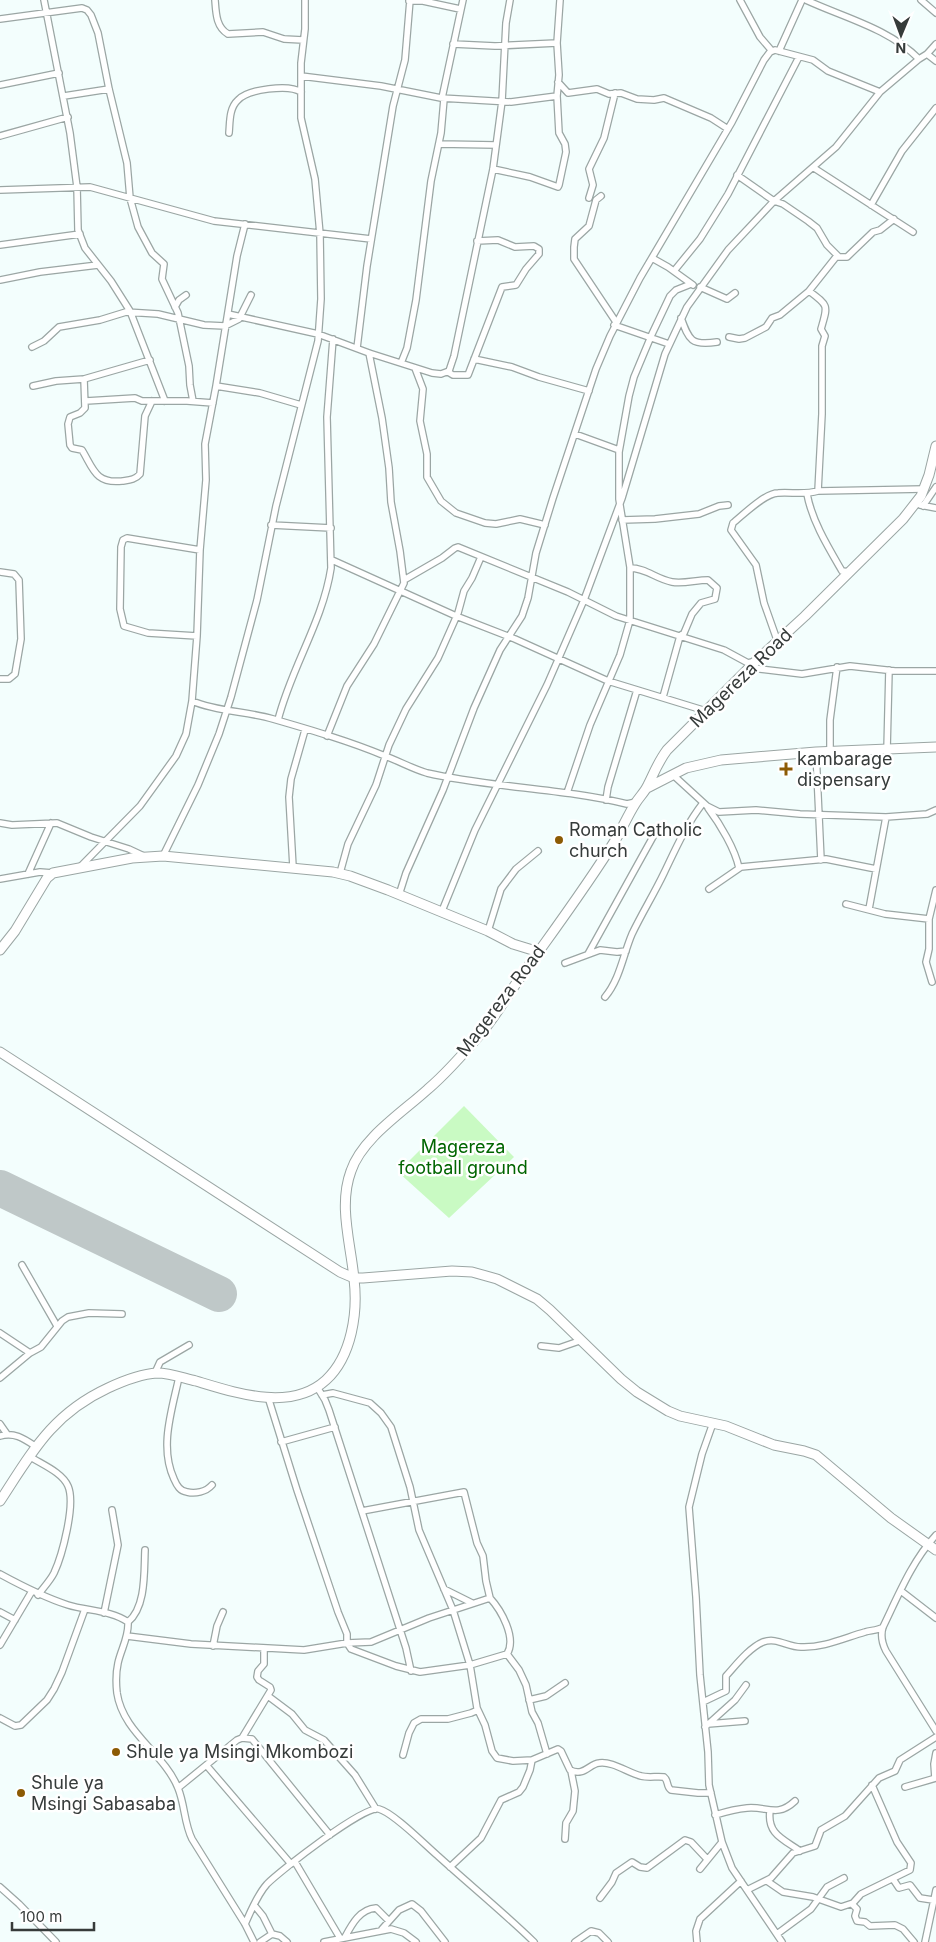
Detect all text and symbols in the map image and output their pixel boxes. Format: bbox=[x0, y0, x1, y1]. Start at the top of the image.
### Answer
north arrow bbox=[876, 10, 926, 60]
text: N bbox=[895, 40, 906, 57]
street label: Magereza Road bbox=[685, 624, 796, 731]
place label: kambarage dispensary bbox=[797, 748, 892, 790]
marker: kambarage dispensary bbox=[779, 762, 793, 776]
place label: Roman Catholic church bbox=[569, 819, 702, 861]
marker: Roman Catholic church bbox=[553, 834, 565, 846]
street label: Magereza Road bbox=[452, 941, 549, 1060]
park label: Magereza football ground bbox=[398, 1136, 528, 1178]
place label: Shule ya Msingi Mkombozi bbox=[126, 1741, 353, 1762]
marker: Shule ya Msingi Mkombozi bbox=[110, 1746, 122, 1758]
place label: Shule ya Msingi Sabasaba bbox=[31, 1772, 176, 1814]
marker: Shule ya Msingi Sabasaba bbox=[15, 1787, 27, 1799]
scale bar bbox=[12, 1900, 95, 1932]
text: 100 m bbox=[20, 1907, 62, 1926]

